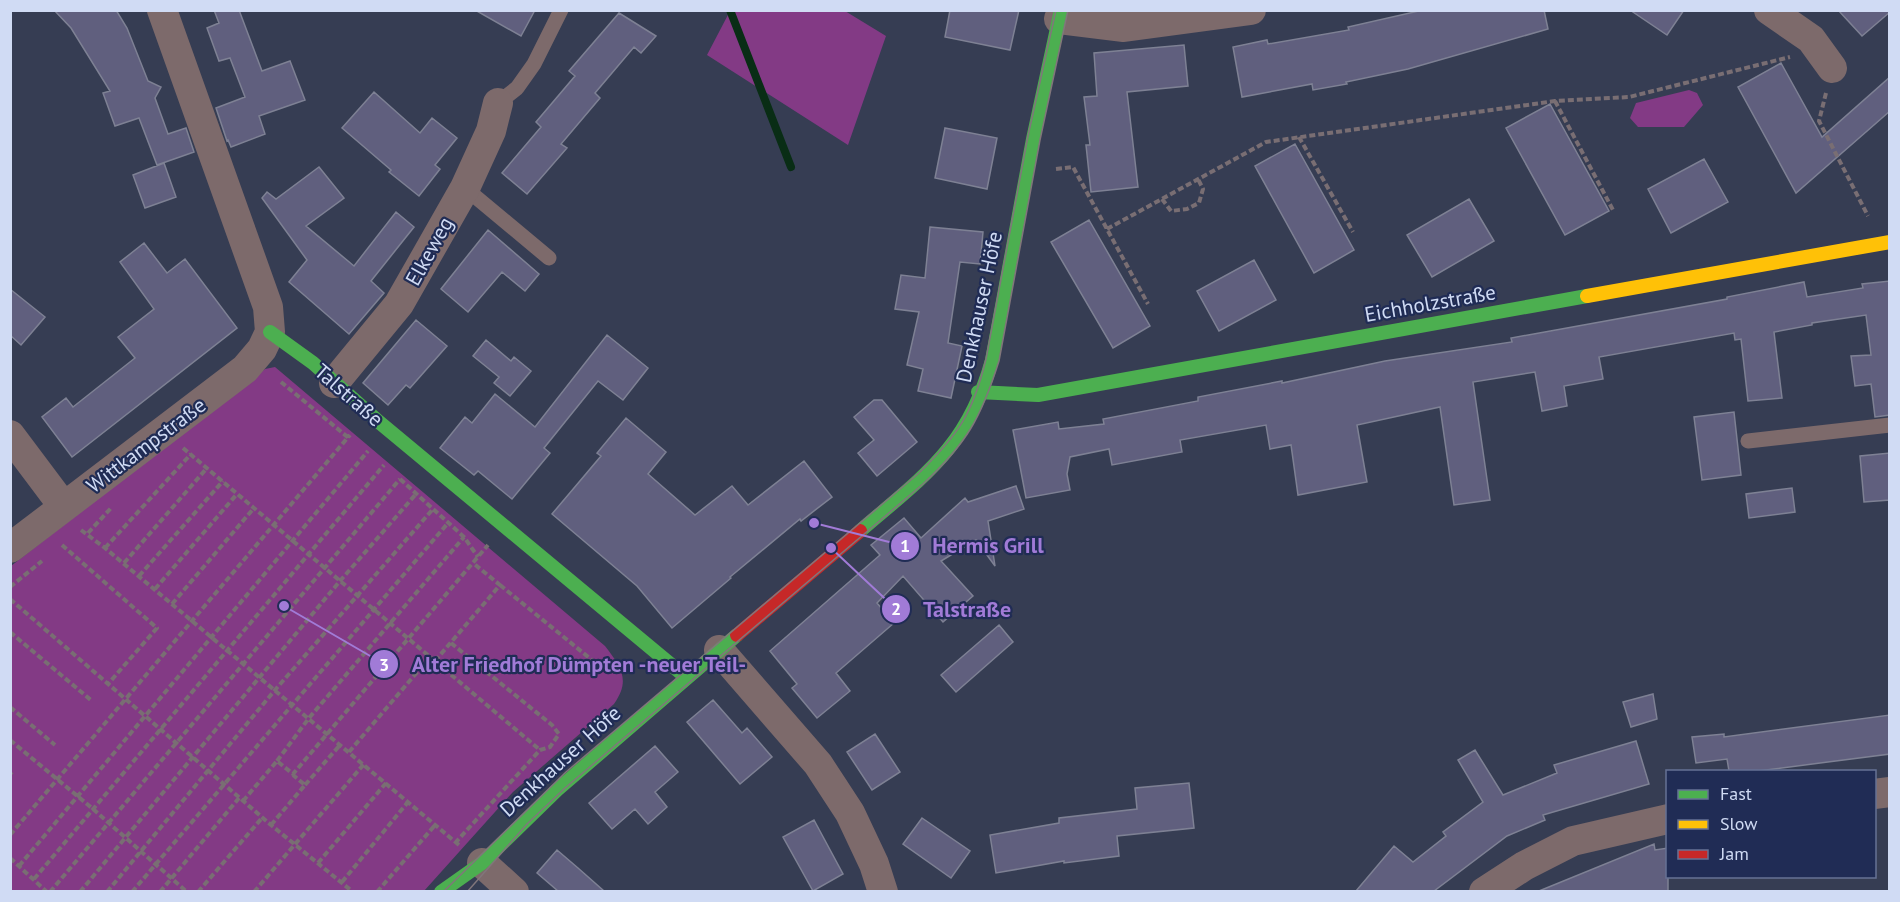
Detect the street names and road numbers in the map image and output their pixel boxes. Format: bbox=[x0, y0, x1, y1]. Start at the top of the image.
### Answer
street label: Elkeweg bbox=[399, 212, 459, 290]
street label: Denkhauser Höfe bbox=[950, 229, 1008, 385]
street label: Eichholzstraße bbox=[1362, 278, 1498, 328]
street label: Talstraße bbox=[309, 358, 389, 432]
street label: Wittkampstraße bbox=[81, 391, 211, 499]
street label: Denkhauser Höfe bbox=[494, 700, 626, 822]

